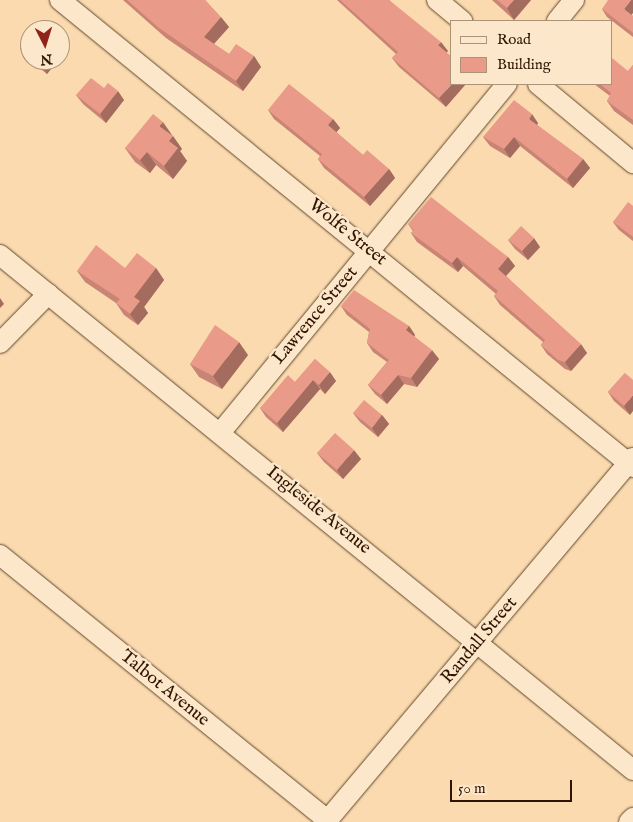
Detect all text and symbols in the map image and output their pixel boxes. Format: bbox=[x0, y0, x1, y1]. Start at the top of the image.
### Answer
north arrow bbox=[20, 20, 70, 70]
legend bbox=[450, 20, 613, 85]
text: Road bbox=[497, 30, 531, 49]
text: N bbox=[39, 49, 53, 68]
text: Building bbox=[497, 55, 551, 74]
street label: Wolfe Street bbox=[304, 195, 390, 271]
street label: Lawrence Street bbox=[269, 263, 363, 369]
street label: Ingleside Avenue bbox=[261, 462, 375, 560]
street label: Randall Street bbox=[437, 593, 523, 689]
street label: Talbot Avenue bbox=[115, 646, 213, 732]
scale bar bbox=[453, 770, 576, 802]
text: 50 m bbox=[458, 779, 486, 798]

